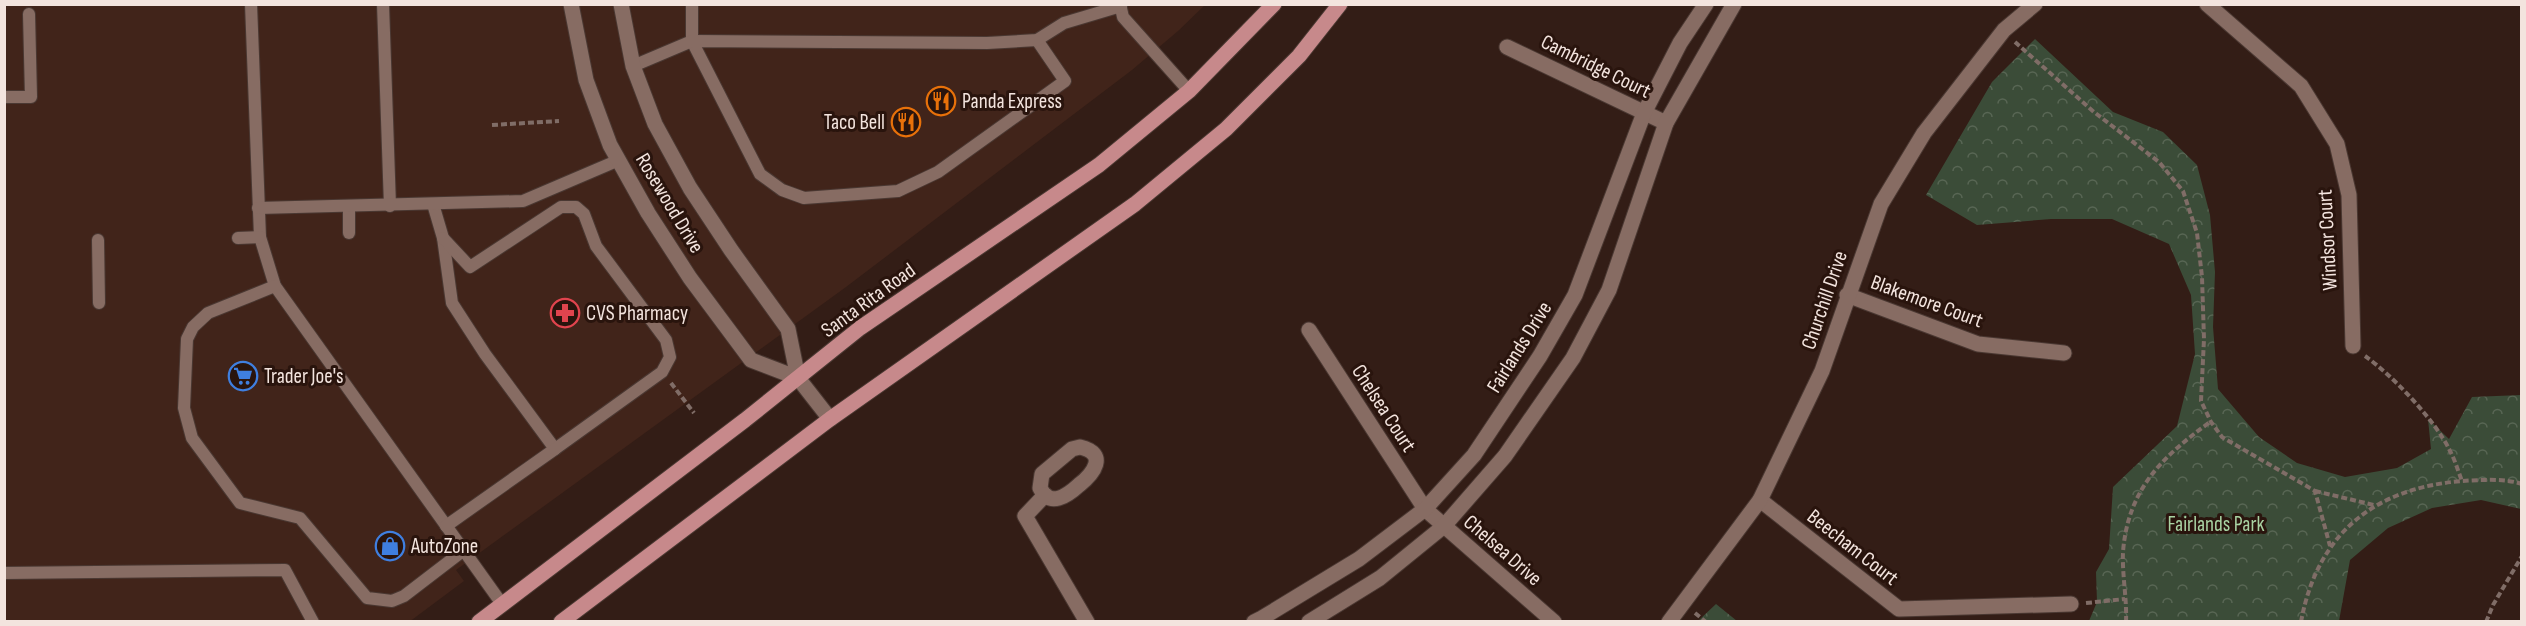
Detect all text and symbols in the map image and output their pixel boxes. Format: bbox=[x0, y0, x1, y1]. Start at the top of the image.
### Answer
street label: Cambridge Court bbox=[1537, 29, 1655, 104]
restaurant icon: Panda Express bbox=[925, 85, 957, 117]
place label: Panda Express bbox=[962, 89, 1062, 114]
restaurant icon: Taco Bell bbox=[890, 106, 922, 138]
place label: Taco Bell bbox=[824, 110, 885, 135]
street label: Rosewood Drive bbox=[630, 149, 709, 258]
street label: Windsor Court bbox=[2312, 189, 2343, 291]
street label: Churchill Drive bbox=[1796, 248, 1853, 353]
street label: Santa Rita Road bbox=[816, 258, 920, 343]
street label: Blakemore Court bbox=[1867, 270, 1986, 333]
pharmacy icon: CVS Pharmacy bbox=[549, 297, 581, 329]
street label: Fairlands Drive bbox=[1482, 297, 1557, 398]
place label: CVS Pharmacy bbox=[586, 301, 688, 326]
supermarket icon: Trader Joe's bbox=[227, 360, 259, 392]
street label: Chelsea Court bbox=[1346, 360, 1421, 457]
place label: Trader Joe's bbox=[264, 364, 344, 389]
street label: Beecham Court bbox=[1802, 504, 1903, 591]
street label: Chelsea Drive bbox=[1458, 510, 1547, 591]
park label: Fairlands Park bbox=[2168, 512, 2264, 537]
shop icon: AutoZone bbox=[374, 530, 406, 562]
place label: AutoZone bbox=[410, 534, 478, 559]

